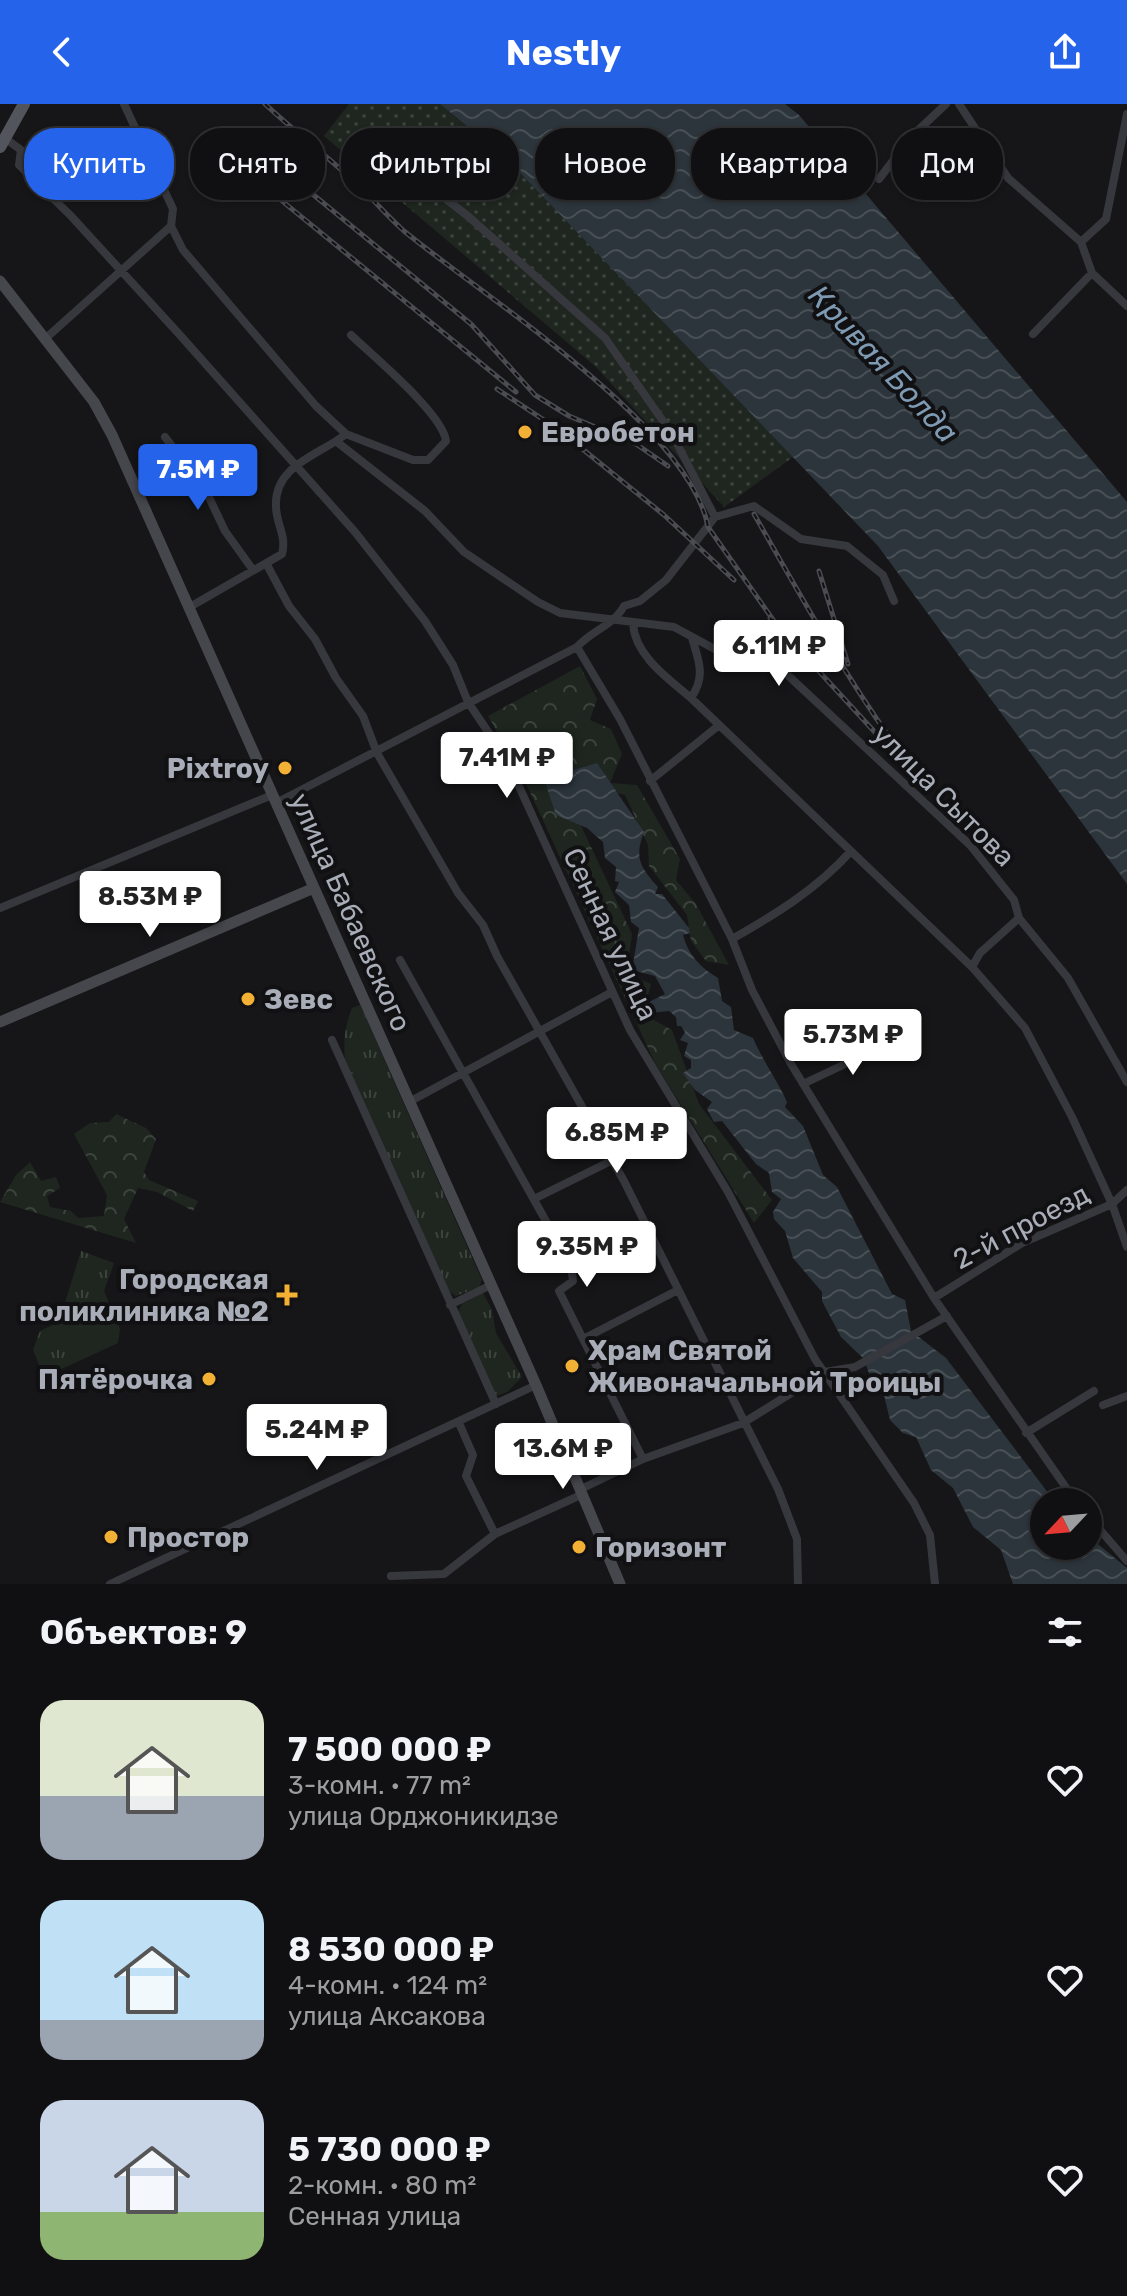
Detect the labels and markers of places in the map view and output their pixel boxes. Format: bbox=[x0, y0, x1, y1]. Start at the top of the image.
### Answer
place label: Евробетон bbox=[541, 416, 695, 449]
marker: Евробетон bbox=[516, 423, 534, 441]
pin: 7.5M ₽ bbox=[133, 444, 263, 512]
pin: 6.11M ₽ bbox=[705, 620, 853, 688]
pin: 7.41M ₽ bbox=[433, 732, 581, 800]
place label: Pixtroy bbox=[167, 752, 269, 785]
marker: Pixtroy bbox=[276, 759, 294, 777]
pin: 8.53M ₽ bbox=[76, 871, 224, 939]
place label: Зевс bbox=[264, 983, 333, 1016]
marker: Зевс bbox=[239, 990, 257, 1008]
pin: 5.73M ₽ bbox=[779, 1009, 927, 1077]
pin: 6.85M ₽ bbox=[543, 1107, 691, 1175]
pin: 9.35M ₽ bbox=[513, 1221, 661, 1289]
place label: Городская поликлиника №2 bbox=[19, 1263, 269, 1328]
marker: Городская поликлиника №2 bbox=[276, 1284, 298, 1306]
place label: Храм Святой Живоначальной Троицы bbox=[588, 1334, 941, 1399]
marker: Храм Святой Живоначальной Троицы bbox=[563, 1357, 581, 1375]
place label: Пятёрочка bbox=[38, 1363, 193, 1396]
marker: Пятёрочка bbox=[200, 1370, 218, 1388]
pin: 5.24M ₽ bbox=[243, 1404, 391, 1472]
pin: 13.6M ₽ bbox=[489, 1423, 637, 1491]
place label: Простор bbox=[127, 1521, 249, 1554]
marker: Простор bbox=[102, 1528, 120, 1546]
place label: Горизонт bbox=[595, 1531, 726, 1564]
marker: Горизонт bbox=[570, 1538, 588, 1556]

